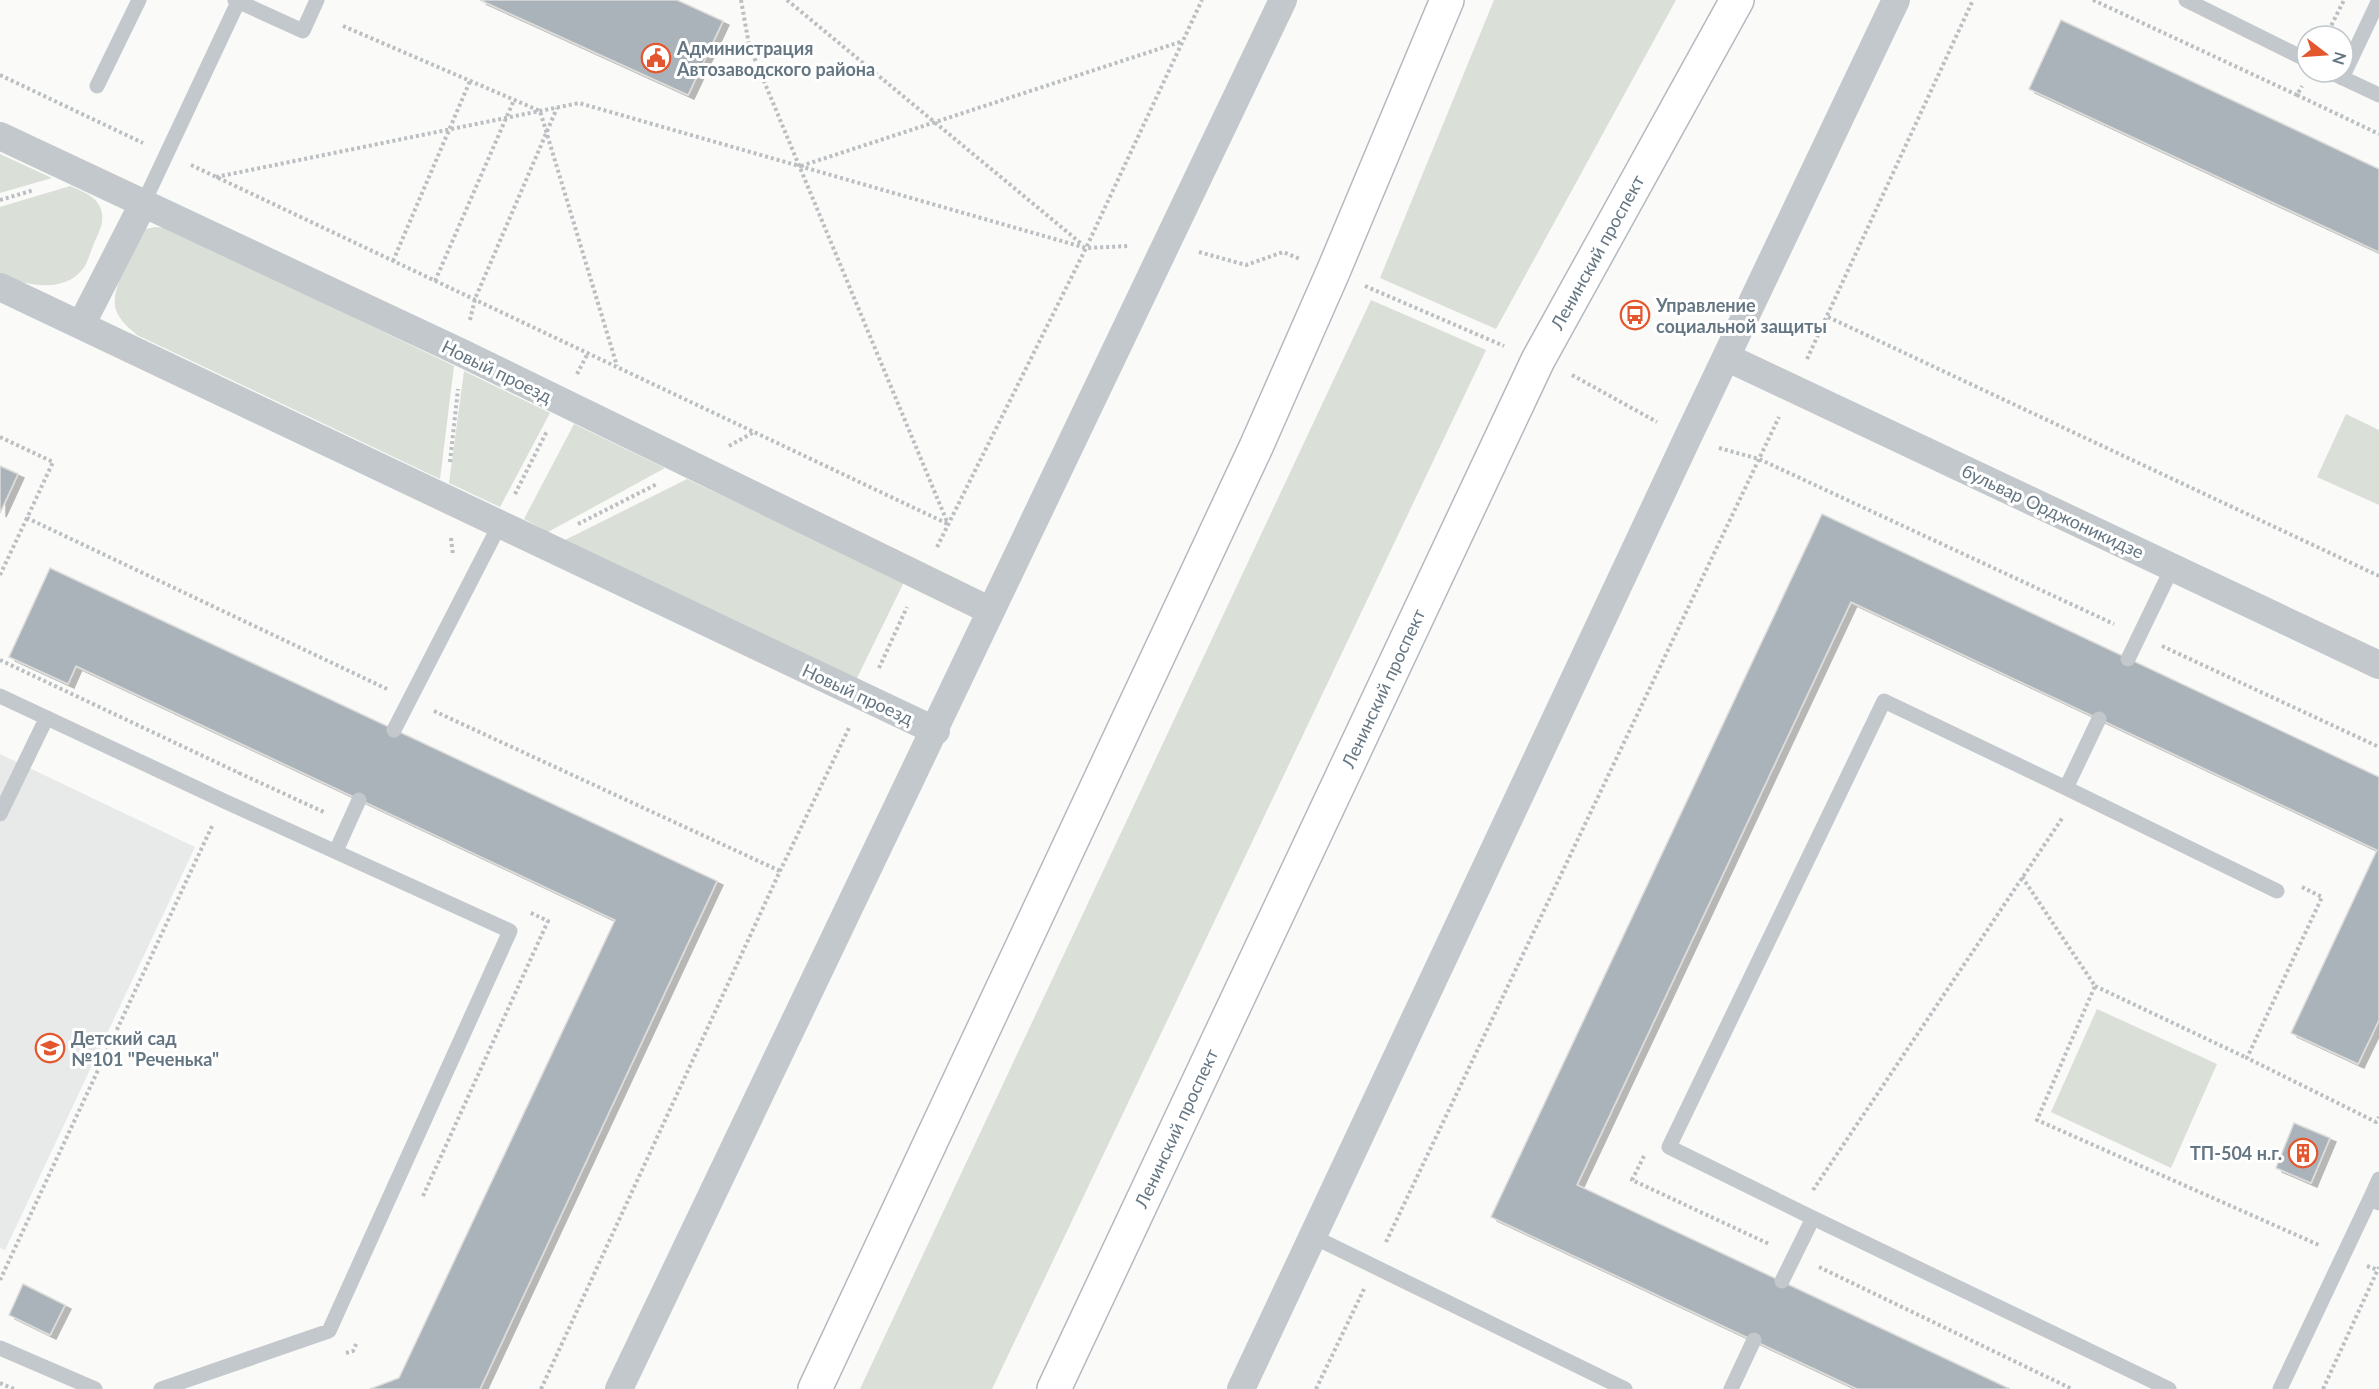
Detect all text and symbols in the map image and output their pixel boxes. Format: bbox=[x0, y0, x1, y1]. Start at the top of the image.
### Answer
north arrow bbox=[2295, 24, 2355, 84]
place label: Администрация Автозаводского района bbox=[676, 37, 875, 80]
public building icon: Администрация Автозаводского района bbox=[640, 42, 672, 74]
text: N bbox=[2329, 50, 2351, 67]
street label: Ленинский проспект bbox=[1545, 171, 1649, 334]
place label: Управление социальной защиты bbox=[1655, 294, 1827, 337]
bus stop icon: Управление социальной защиты bbox=[1619, 299, 1651, 331]
street label: Новый проезд bbox=[438, 335, 556, 407]
street label: бульвар Орджоникидзе bbox=[1958, 459, 2148, 563]
street label: Ленинский проспект bbox=[1336, 605, 1430, 772]
street label: Новый проезд bbox=[799, 659, 917, 729]
place label: Детский сад №101 "Реченька" bbox=[71, 1027, 219, 1070]
school or university icon: Детский сад №101 "Реченька" bbox=[34, 1032, 66, 1064]
street label: Ленинский проспект bbox=[1129, 1045, 1223, 1212]
building icon: ТП-504 н.г. bbox=[2287, 1137, 2319, 1169]
place label: ТП-504 н.г. bbox=[2190, 1142, 2282, 1164]

